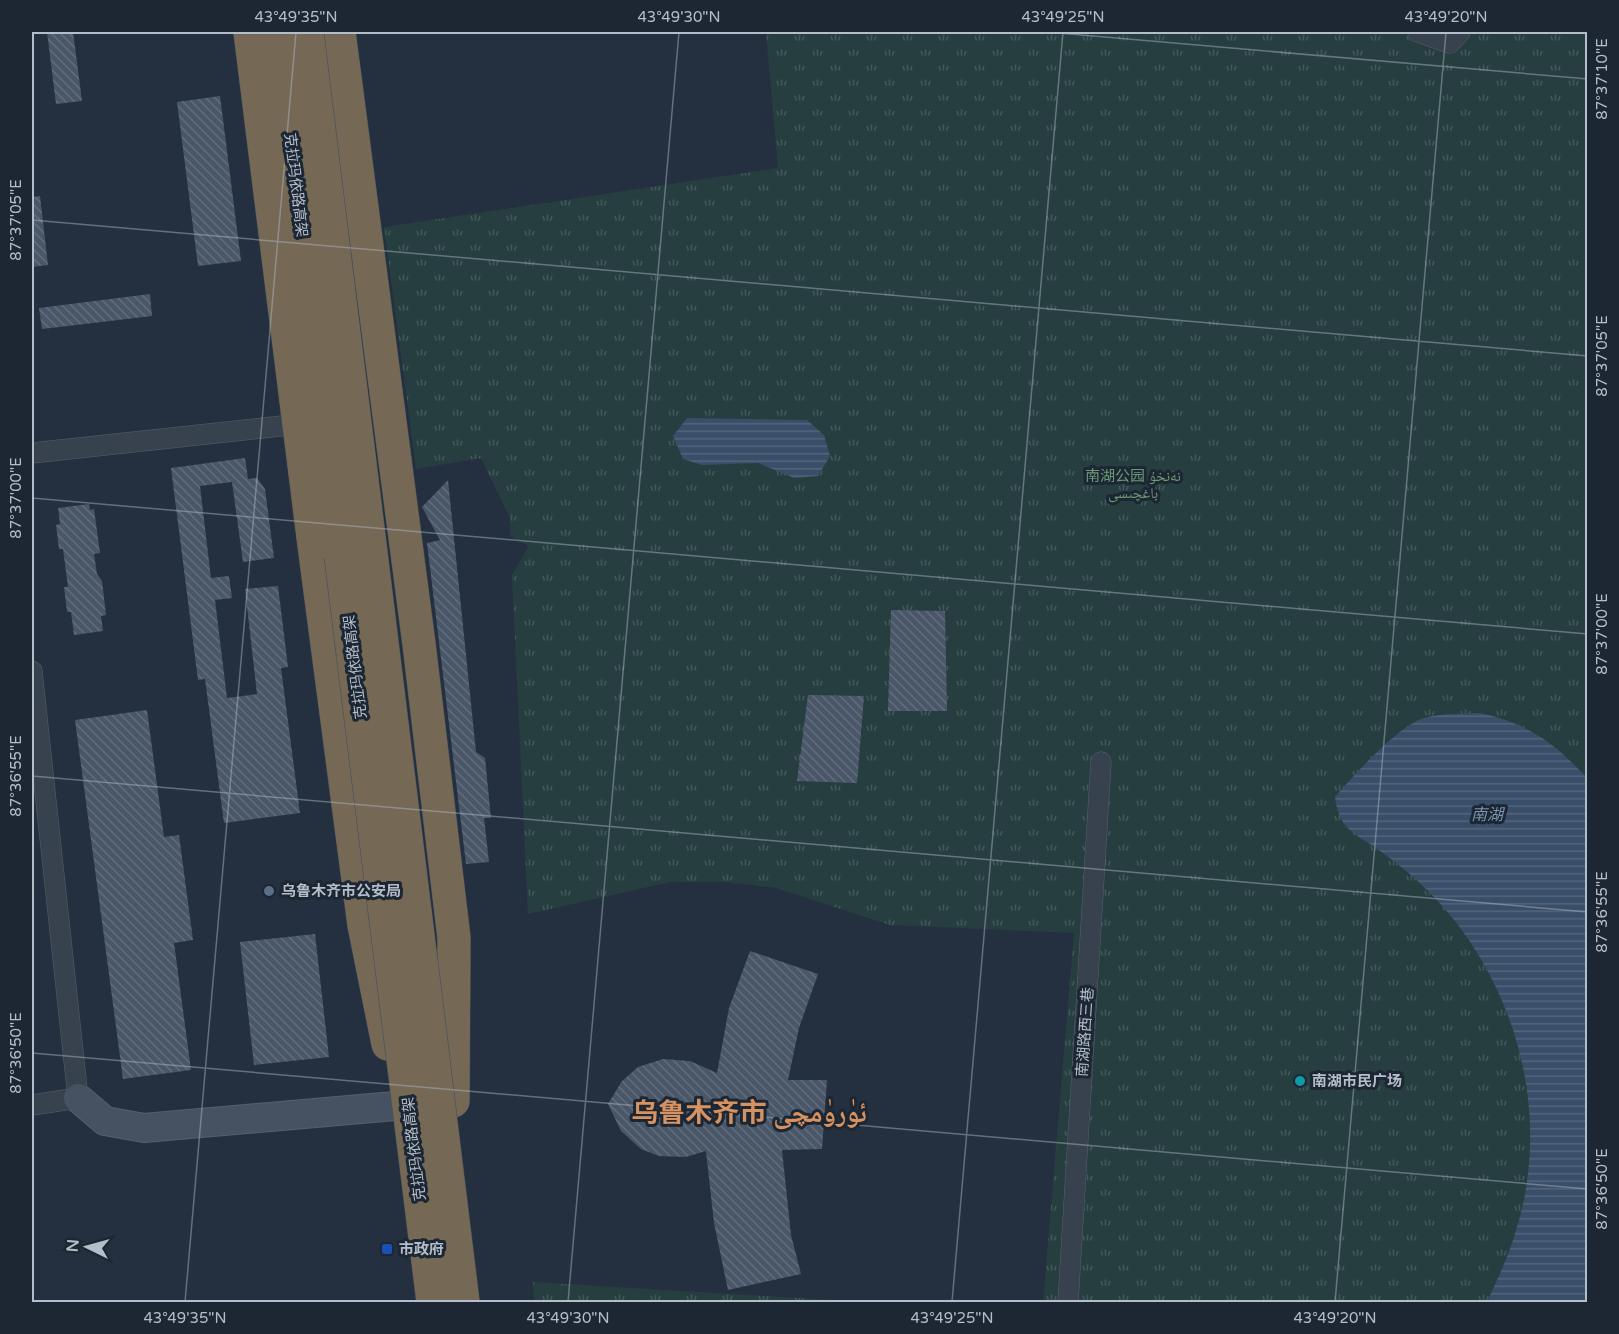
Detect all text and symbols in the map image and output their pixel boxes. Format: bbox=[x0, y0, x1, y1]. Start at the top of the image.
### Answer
text: 43°49'35"N bbox=[254, 8, 338, 26]
text: 43°49'30"N bbox=[637, 8, 721, 26]
text: 43°49'25"N bbox=[1021, 8, 1105, 26]
text: 43°49'20"N bbox=[1404, 8, 1488, 26]
text: 87°37'10"E bbox=[1593, 38, 1611, 120]
street label: 克拉玛依路高架 bbox=[281, 132, 311, 238]
text: 87°37'05"E bbox=[7, 179, 25, 261]
text: 87°37'05"E bbox=[1593, 315, 1611, 397]
text: 87°37'00"E bbox=[7, 457, 25, 539]
park label: 南湖公园 نەنخۇ باغچىسى bbox=[1085, 467, 1181, 503]
text: 87°37'00"E bbox=[1593, 593, 1611, 675]
street label: 克拉玛依路高架 bbox=[340, 614, 370, 720]
text: 87°36'55"E bbox=[7, 735, 25, 817]
water label: 南湖 bbox=[1471, 805, 1506, 825]
text: 87°36'55"E bbox=[1593, 871, 1611, 953]
place label: 乌鲁木齐市公安局 bbox=[281, 882, 401, 900]
marker: 乌鲁木齐市公安局 bbox=[262, 884, 276, 898]
street label: 南湖路西三巷 bbox=[1073, 986, 1097, 1078]
text: 87°36'50"E bbox=[7, 1012, 25, 1094]
place label: 南湖市民广场 bbox=[1312, 1072, 1402, 1090]
marker: 南湖市民广场 bbox=[1293, 1074, 1307, 1088]
street label: 克拉玛依路高架 bbox=[399, 1096, 429, 1202]
district label: 乌鲁木齐市 ئۈرۈمچى bbox=[631, 1097, 867, 1130]
text: 87°36'50"E bbox=[1593, 1148, 1611, 1230]
north arrow bbox=[57, 1217, 117, 1277]
text: N bbox=[63, 1239, 84, 1253]
place label: 市政府 bbox=[399, 1240, 444, 1258]
marker: 市政府 bbox=[380, 1242, 394, 1256]
text: 43°49'35"N bbox=[143, 1309, 227, 1327]
text: 43°49'30"N bbox=[526, 1309, 610, 1327]
text: 43°49'25"N bbox=[910, 1309, 994, 1327]
text: 43°49'20"N bbox=[1293, 1309, 1377, 1327]

